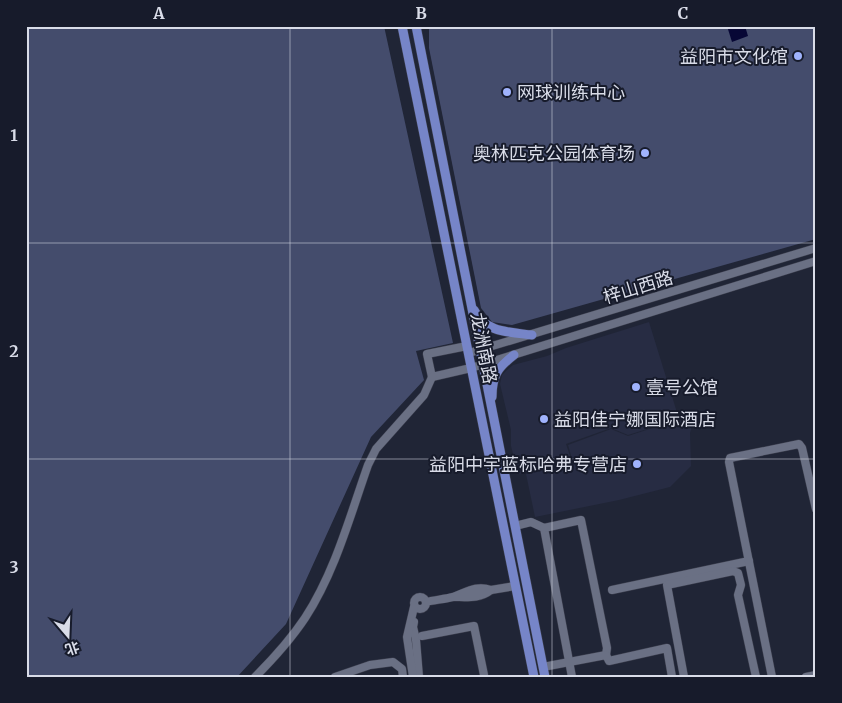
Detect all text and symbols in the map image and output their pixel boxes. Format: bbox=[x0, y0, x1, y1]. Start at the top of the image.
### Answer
text: A bbox=[152, 3, 165, 23]
text: B bbox=[415, 3, 427, 23]
text: C bbox=[678, 3, 688, 23]
place label: 益阳市文化馆 bbox=[680, 45, 788, 68]
marker: 益阳市文化馆 bbox=[792, 50, 804, 62]
place label: 网球训练中心 bbox=[517, 81, 625, 104]
marker: 网球训练中心 bbox=[501, 86, 513, 98]
text: 1 bbox=[10, 125, 18, 145]
place label: 奥林匹克公园体育场 bbox=[473, 142, 635, 165]
marker: 奥林匹克公园体育场 bbox=[639, 147, 651, 159]
street label: 梓山西路 bbox=[600, 265, 676, 309]
street label: 龙洲南路 bbox=[466, 310, 502, 386]
text: 2 bbox=[9, 341, 19, 361]
place label: 壹号公馆 bbox=[646, 376, 718, 399]
marker: 壹号公馆 bbox=[630, 381, 642, 393]
place label: 益阳佳宁娜国际酒店 bbox=[554, 408, 716, 431]
marker: 益阳佳宁娜国际酒店 bbox=[538, 413, 550, 425]
place label: 益阳中宇蓝标哈弗专营店 bbox=[429, 453, 627, 476]
marker: 益阳中宇蓝标哈弗专营店 bbox=[631, 458, 643, 470]
text: 3 bbox=[9, 557, 19, 577]
north arrow bbox=[42, 610, 92, 660]
text: 北 bbox=[63, 638, 82, 659]

